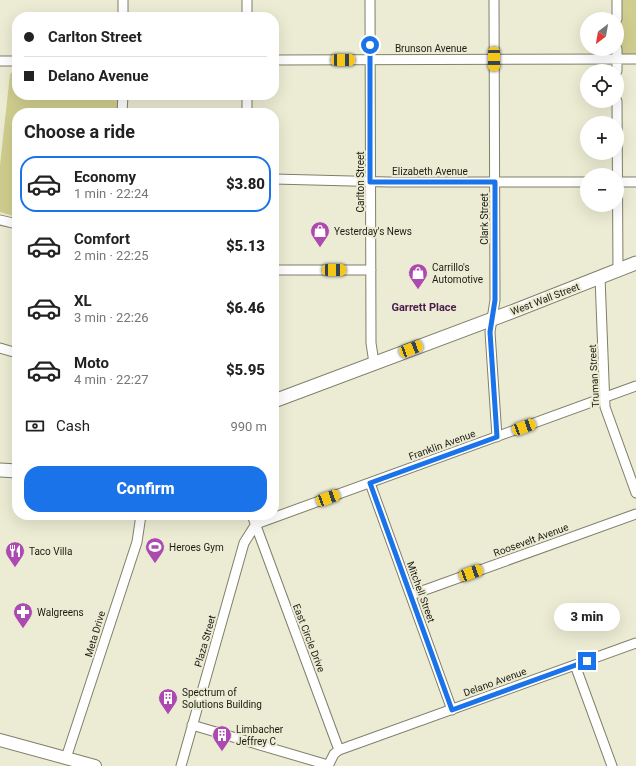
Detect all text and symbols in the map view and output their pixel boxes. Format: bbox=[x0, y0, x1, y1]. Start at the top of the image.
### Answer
north arrow bbox=[580, 12, 624, 56]
map controls bbox=[580, 12, 624, 212]
text: Carlton Street bbox=[48, 28, 142, 46]
route start bbox=[361, 36, 379, 54]
street label: Brunson Avenue bbox=[395, 43, 467, 54]
car bbox=[488, 47, 500, 71]
car bbox=[331, 54, 355, 66]
button: locate bbox=[580, 64, 624, 108]
text: Delano Avenue bbox=[48, 67, 149, 85]
button: + bbox=[580, 116, 624, 160]
text: Choose a ride bbox=[24, 121, 135, 142]
street label: Carlton Street bbox=[355, 151, 366, 213]
icon: car bbox=[26, 166, 62, 202]
street label: Elizabeth Avenue bbox=[392, 166, 468, 177]
text: Economy bbox=[74, 168, 136, 186]
button: − bbox=[580, 168, 624, 212]
text: $3.80 bbox=[226, 175, 265, 193]
text: 1 min · 22:24 bbox=[74, 186, 149, 201]
street label: Clark Street bbox=[479, 193, 490, 245]
shop icon: Yesterday's News bbox=[309, 220, 331, 248]
place label: Yesterday's News bbox=[334, 226, 412, 237]
icon: car bbox=[26, 228, 62, 264]
text: Comfort bbox=[74, 230, 130, 248]
text: $5.13 bbox=[226, 237, 265, 255]
text: 2 min · 22:25 bbox=[74, 248, 149, 263]
shop icon: Carrillo's Automotive bbox=[407, 262, 429, 290]
place label: Carrillo's Automotive bbox=[432, 262, 483, 285]
car bbox=[322, 264, 346, 276]
street label: West Wall Street bbox=[509, 281, 581, 317]
icon: car bbox=[26, 290, 62, 326]
text: XL bbox=[74, 292, 92, 310]
text: $6.46 bbox=[226, 299, 265, 317]
district label: Garrett Place bbox=[391, 301, 457, 314]
text: 3 min · 22:26 bbox=[74, 310, 149, 325]
car bbox=[398, 339, 424, 359]
street label: Truman Street bbox=[587, 344, 601, 408]
icon: car bbox=[26, 352, 62, 388]
text: Moto bbox=[74, 354, 109, 372]
text: $5.95 bbox=[226, 361, 265, 379]
text: 4 min · 22:27 bbox=[74, 372, 149, 387]
icon: cash bbox=[24, 415, 46, 437]
text: Cash bbox=[56, 417, 90, 435]
car bbox=[511, 417, 537, 437]
text: 990 m bbox=[230, 419, 267, 434]
street label: Franklin Avenue bbox=[407, 428, 477, 462]
button: Confirm bbox=[24, 466, 267, 512]
car bbox=[315, 488, 341, 508]
street label: Roosevelt Avenue bbox=[492, 521, 570, 559]
sports icon: Heroes Gym bbox=[144, 536, 166, 564]
restaurant icon: Taco Villa bbox=[4, 540, 26, 568]
place label: Heroes Gym bbox=[169, 542, 224, 553]
place label: Taco Villa bbox=[29, 546, 72, 557]
street label: Mitchell Street bbox=[405, 560, 437, 624]
car bbox=[458, 563, 484, 583]
pharmacy icon: Walgreens bbox=[12, 601, 34, 629]
street label: East Circle Drive bbox=[291, 602, 327, 674]
callout: 3 min bbox=[554, 603, 620, 631]
place label: Walgreens bbox=[37, 607, 84, 618]
text: 3 min bbox=[571, 609, 603, 624]
street label: Meta Drive bbox=[83, 610, 107, 658]
street label: Plaza Street bbox=[192, 614, 218, 668]
route end bbox=[578, 652, 596, 670]
street label: Delano Avenue bbox=[462, 666, 528, 698]
building icon: Spectrum of Solutions Building bbox=[157, 687, 179, 715]
place label: Spectrum of Solutions Building bbox=[182, 687, 262, 710]
building icon: Limbacher Jeffrey C bbox=[211, 724, 233, 752]
place label: Limbacher Jeffrey C bbox=[236, 724, 284, 747]

